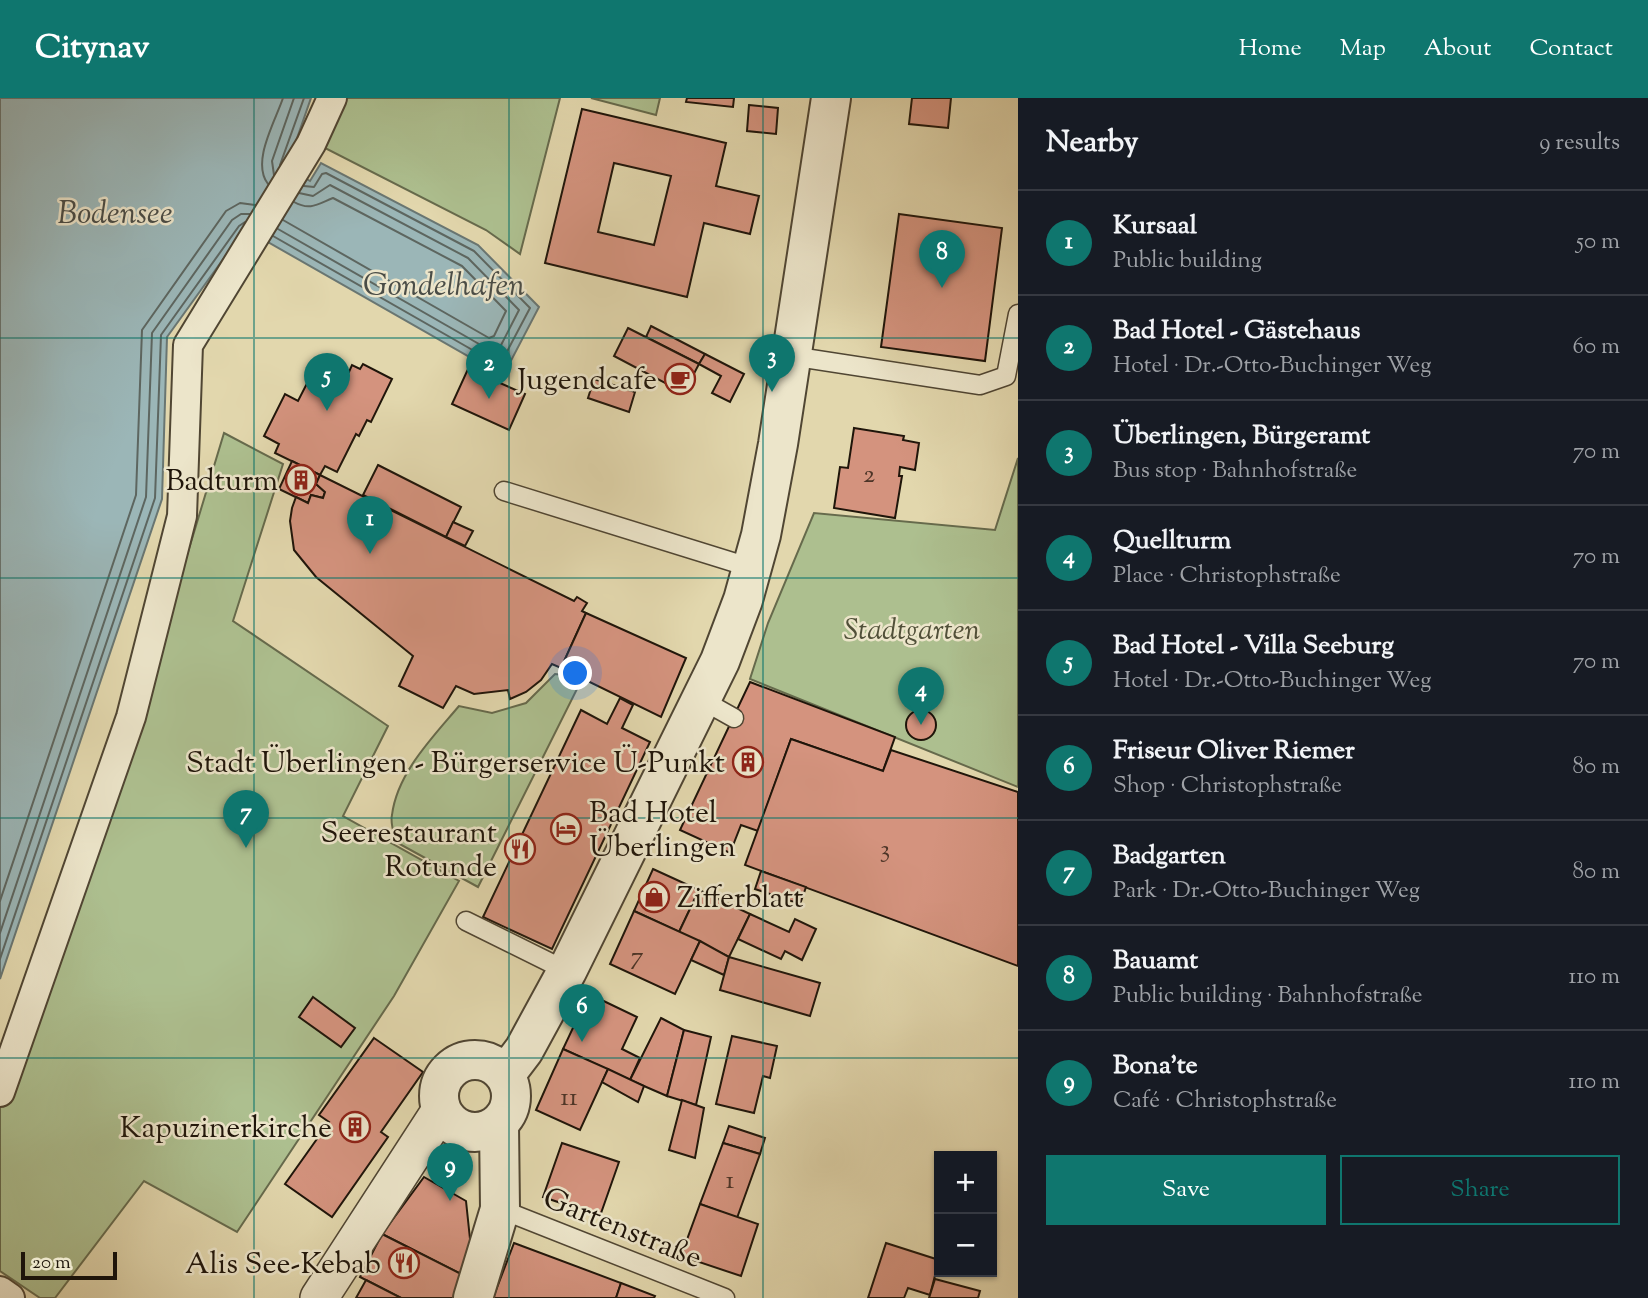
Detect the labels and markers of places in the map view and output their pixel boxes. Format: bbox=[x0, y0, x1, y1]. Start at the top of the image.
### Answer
pin: 8 bbox=[919, 230, 965, 288]
pin: 3 bbox=[749, 334, 795, 392]
pin: 2 bbox=[466, 341, 512, 399]
pin: 5 bbox=[304, 353, 350, 411]
place label: Jugendcafe bbox=[515, 360, 657, 403]
cafe icon: Jugendcafe bbox=[663, 362, 697, 396]
place label: Badturm bbox=[165, 461, 278, 504]
building icon: Badturm bbox=[284, 463, 318, 497]
pin: 1 bbox=[347, 496, 393, 554]
pin: 4 bbox=[898, 667, 944, 725]
place label: Stadt Überlingen - Bürgerservice Ü-Punkt bbox=[186, 743, 725, 786]
building icon: Stadt Überlingen - Bürgerservice Ü-Punkt bbox=[731, 745, 765, 779]
pin: 7 bbox=[223, 790, 269, 848]
place label: Bad Hotel Überlingen bbox=[589, 793, 736, 870]
hotel icon: Bad Hotel Überlingen bbox=[549, 812, 583, 846]
place label: Seerestaurant Rotunde bbox=[320, 813, 497, 890]
restaurant icon: Seerestaurant Rotunde bbox=[503, 832, 537, 866]
place label: Zifferblatt bbox=[677, 878, 804, 921]
shop icon: Zifferblatt bbox=[637, 880, 671, 914]
pin: 6 bbox=[559, 984, 605, 1042]
place label: Kapuzinerkirche bbox=[120, 1108, 332, 1151]
building icon: Kapuzinerkirche bbox=[338, 1110, 372, 1144]
pin: 9 bbox=[427, 1143, 473, 1201]
place label: Alis See-Kebab bbox=[185, 1244, 381, 1287]
restaurant icon: Alis See-Kebab bbox=[387, 1246, 421, 1280]

